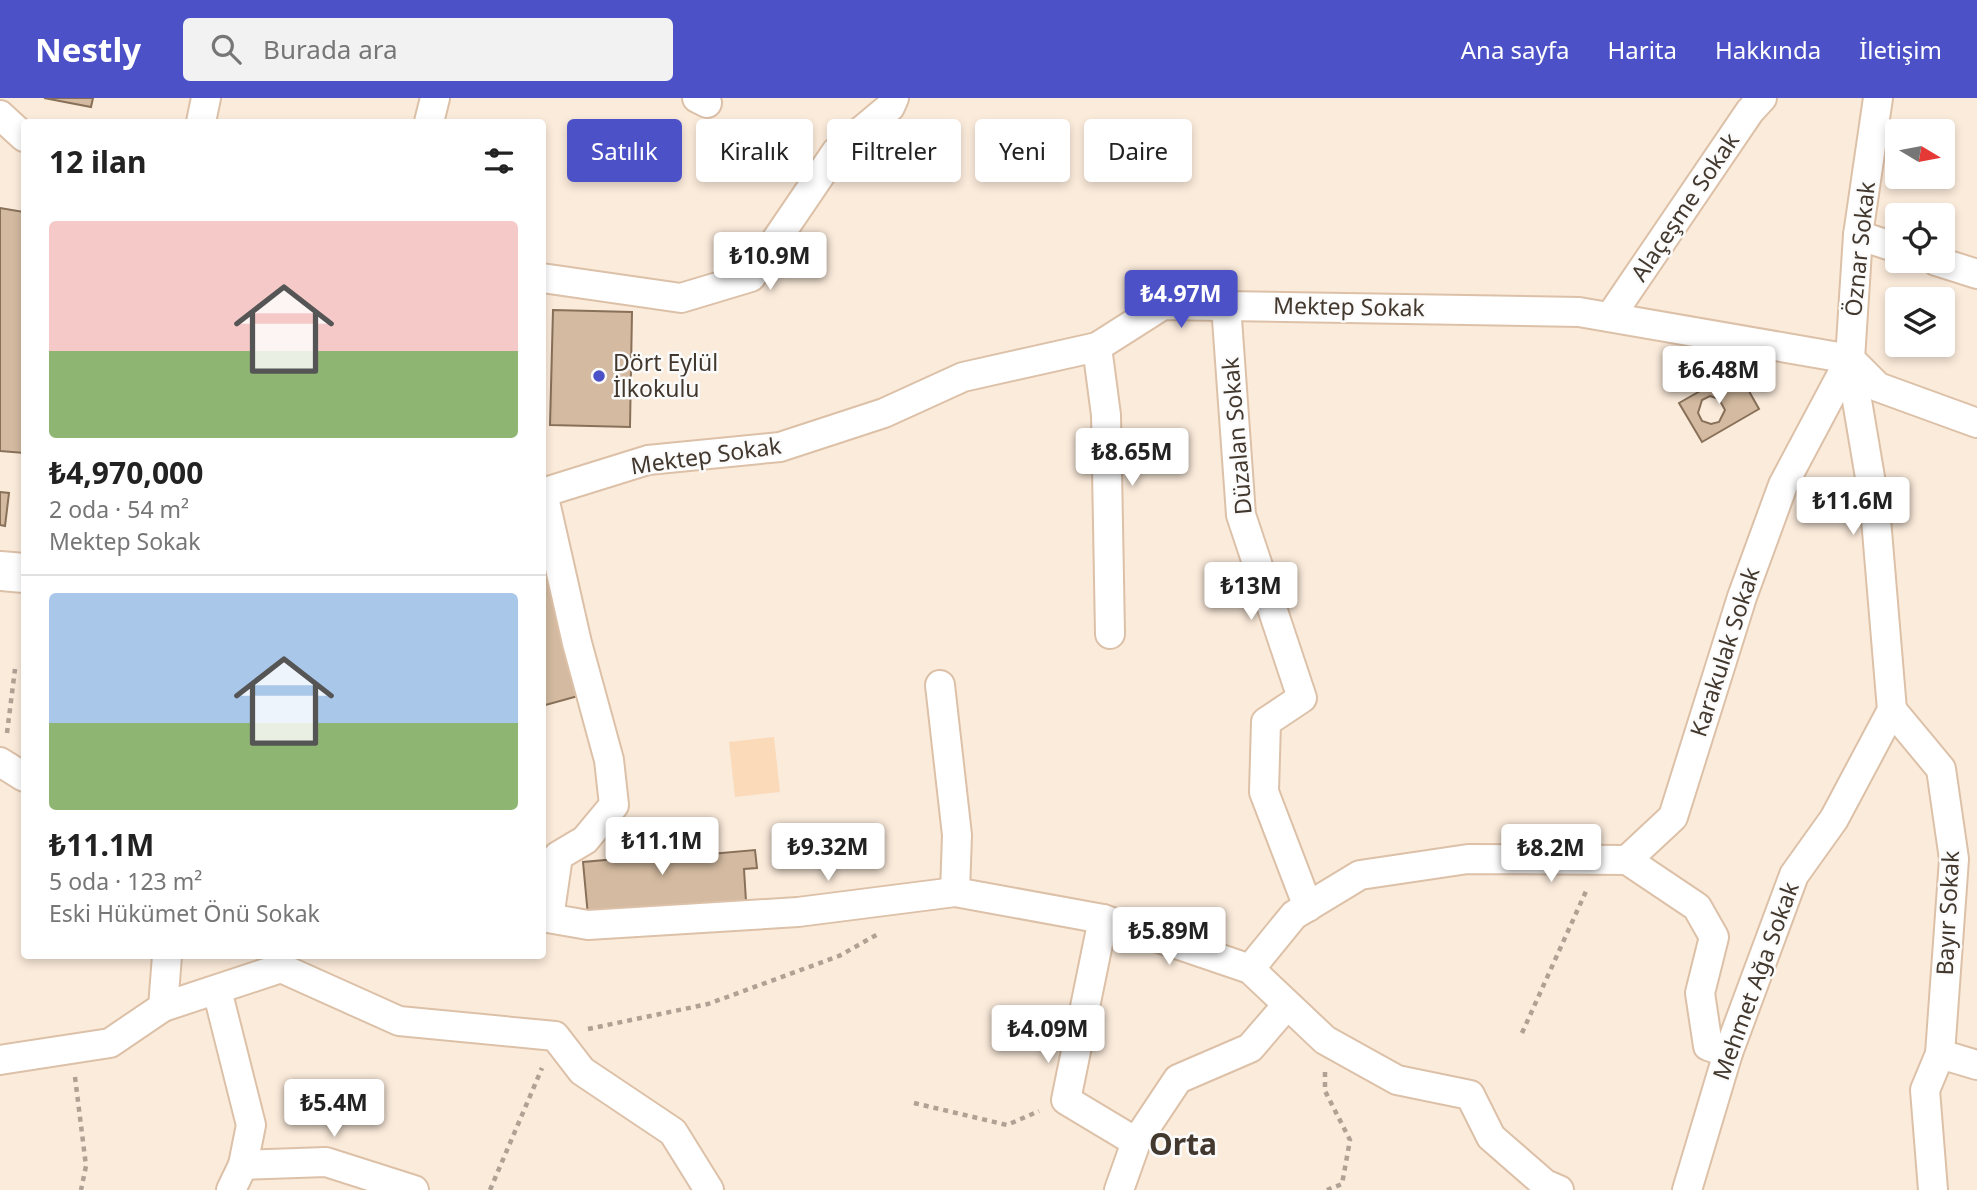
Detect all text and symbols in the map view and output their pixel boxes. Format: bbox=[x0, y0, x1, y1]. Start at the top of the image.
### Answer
search box bbox=[183, 18, 673, 81]
text: Nestly bbox=[35, 27, 141, 72]
icon: search bbox=[207, 30, 245, 68]
text: Burada ara bbox=[263, 31, 398, 67]
text: Ana sayfa bbox=[1461, 33, 1570, 66]
text: Harita bbox=[1608, 33, 1677, 66]
text: Hakkında bbox=[1715, 33, 1821, 66]
text: İletişim bbox=[1859, 33, 1942, 66]
chip: Satılık bbox=[567, 119, 682, 182]
chip: Kiralık bbox=[696, 119, 813, 182]
chip: Filtreler bbox=[827, 119, 961, 182]
chip: Yeni bbox=[975, 119, 1070, 182]
chip: Daire bbox=[1084, 119, 1192, 182]
north arrow bbox=[1885, 119, 1955, 189]
map controls bbox=[1885, 119, 1955, 357]
street label: Alaçeşme Sokak bbox=[1623, 125, 1746, 287]
text: 12 ilan bbox=[49, 141, 147, 182]
icon: filters bbox=[480, 142, 518, 180]
street label: Öznar Sokak bbox=[1836, 179, 1882, 318]
button: locate bbox=[1885, 203, 1955, 273]
pin: ₺10.9M bbox=[713, 232, 827, 292]
text: ₺10.9M bbox=[730, 239, 810, 271]
icon: home bbox=[221, 266, 347, 392]
pin: ₺4.97M bbox=[1124, 271, 1238, 330]
text: ₺4.97M bbox=[1141, 277, 1221, 309]
button: layers bbox=[1885, 287, 1955, 357]
street label: Mektep Sokak bbox=[1273, 289, 1426, 323]
place label: Dört Eylül İlkokulu bbox=[613, 346, 718, 404]
pin: ₺6.48M bbox=[1662, 346, 1776, 406]
text: ₺6.48M bbox=[1679, 353, 1759, 385]
street label: Düzalan Sokak bbox=[1213, 355, 1259, 516]
marker: Dört Eylül İlkokulu bbox=[591, 368, 607, 384]
pin: ₺8.65M bbox=[1075, 428, 1189, 488]
street label: Mektep Sokak bbox=[629, 429, 784, 481]
text: ₺8.65M bbox=[1092, 435, 1172, 467]
text: ₺4,970,000 bbox=[49, 452, 203, 493]
pin: ₺11.6M bbox=[1796, 478, 1910, 537]
text: ₺11.6M bbox=[1813, 484, 1893, 516]
text: 2 oda · 54 m² bbox=[49, 493, 189, 525]
text: Mektep Sokak bbox=[49, 525, 201, 557]
pin: ₺13M bbox=[1210, 562, 1292, 622]
street label: Karakulak Sokak bbox=[1682, 562, 1767, 741]
text: ₺13M bbox=[1220, 569, 1282, 601]
icon: home bbox=[221, 638, 347, 764]
pin: ₺11.1M bbox=[605, 818, 719, 877]
text: ₺11.1M bbox=[49, 824, 154, 865]
text: ₺11.1M bbox=[622, 824, 702, 856]
pin: ₺9.32M bbox=[771, 824, 885, 883]
pin: ₺8.2M bbox=[1502, 824, 1600, 884]
text: ₺9.32M bbox=[788, 830, 868, 862]
text: ₺8.2M bbox=[1517, 831, 1585, 863]
street label: Bayır Sokak bbox=[1928, 849, 1966, 976]
text: 5 oda · 123 m² bbox=[49, 865, 202, 897]
street label: Mehmet Ağa Sokak bbox=[1704, 877, 1806, 1084]
text: Eski Hükümet Önü Sokak bbox=[49, 897, 320, 929]
pin: ₺5.89M bbox=[1112, 908, 1226, 967]
text: ₺5.89M bbox=[1129, 914, 1209, 946]
pin: ₺4.09M bbox=[991, 1006, 1105, 1065]
text: ₺4.09M bbox=[1008, 1012, 1088, 1044]
pin: ₺5.4M bbox=[285, 1080, 383, 1139]
text: ₺5.4M bbox=[300, 1086, 368, 1118]
district label: Orta bbox=[1149, 1123, 1217, 1164]

